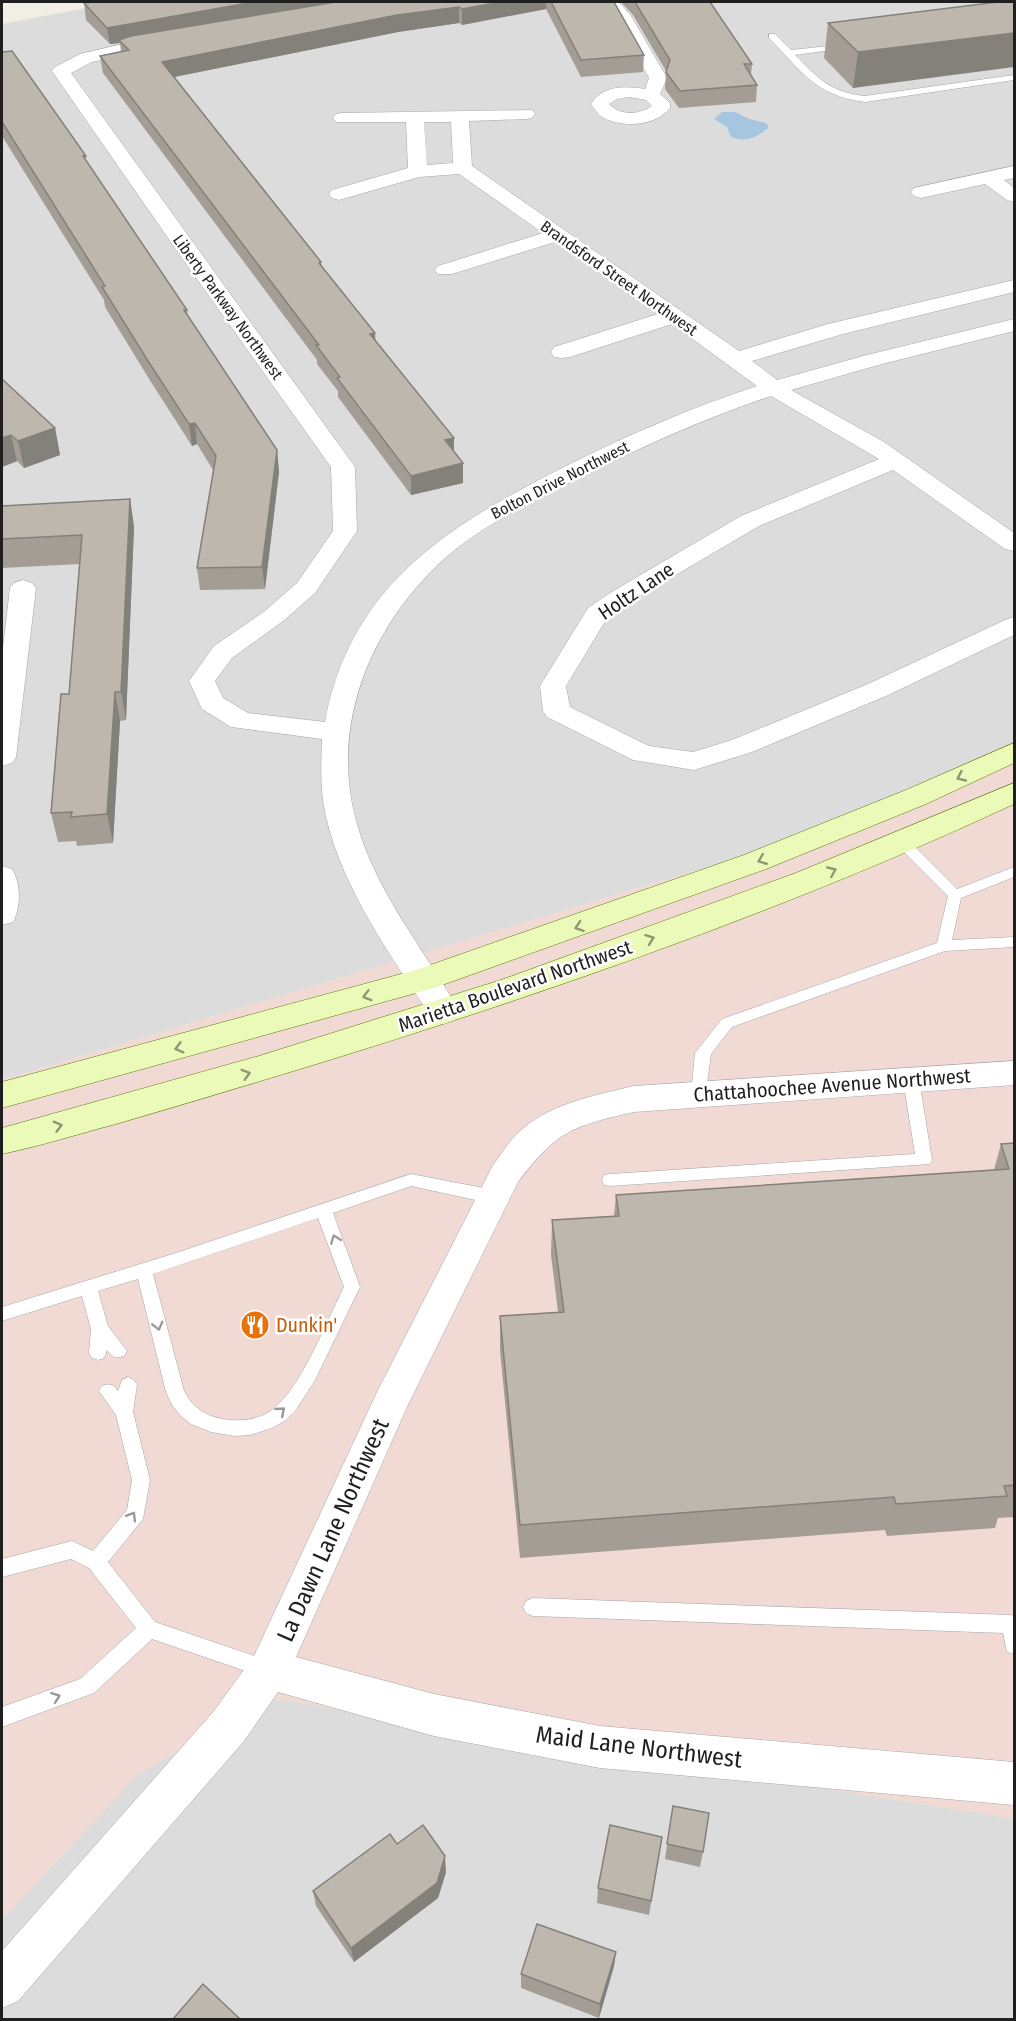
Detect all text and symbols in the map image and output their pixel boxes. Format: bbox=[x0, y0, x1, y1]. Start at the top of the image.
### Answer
street label: Brandsford Street Northwest bbox=[537, 217, 702, 340]
street label: Liberty Parkway Northwest bbox=[169, 231, 287, 384]
street label: Bolton Drive Northwest bbox=[488, 437, 633, 523]
street label: Holtz Lane bbox=[594, 557, 678, 625]
one-way arrow bbox=[957, 769, 968, 781]
one-way arrow bbox=[757, 852, 768, 865]
one-way arrow bbox=[826, 866, 837, 878]
one-way arrow bbox=[574, 919, 585, 932]
one-way arrow bbox=[644, 934, 655, 947]
street label: Marietta Boulevard Northwest bbox=[395, 935, 635, 1037]
one-way arrow bbox=[362, 989, 373, 1001]
one-way arrow bbox=[174, 1041, 185, 1053]
street label: Chattahoochee Avenue Northwest bbox=[693, 1063, 972, 1107]
one-way arrow bbox=[240, 1069, 251, 1081]
one-way arrow bbox=[53, 1121, 63, 1134]
one-way arrow bbox=[330, 1234, 342, 1245]
restaurant icon: Dunkin' bbox=[239, 1309, 271, 1341]
place label: Dunkin' bbox=[276, 1313, 337, 1337]
one-way arrow bbox=[151, 1321, 164, 1331]
one-way arrow bbox=[275, 1407, 286, 1418]
street label: La Dawn Lane Northwest bbox=[271, 1414, 395, 1646]
one-way arrow bbox=[125, 1512, 136, 1523]
one-way arrow bbox=[51, 1692, 61, 1705]
street label: Maid Lane Northwest bbox=[534, 1720, 744, 1774]

